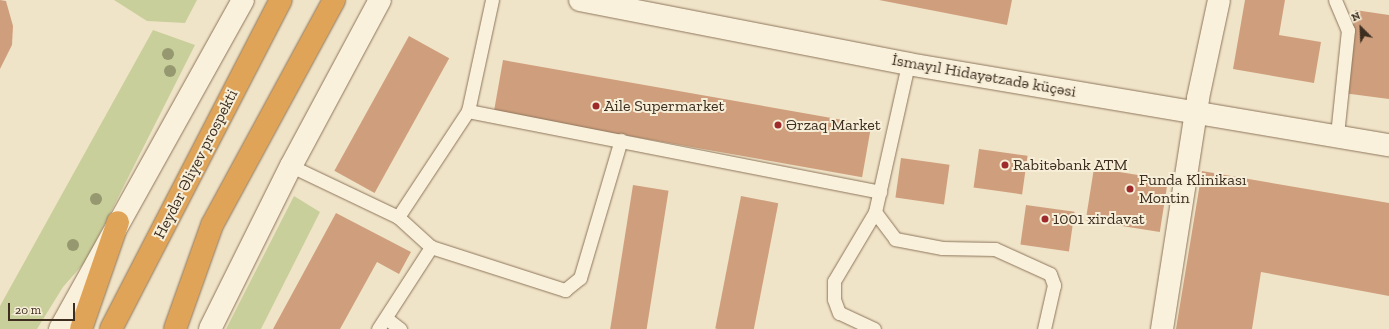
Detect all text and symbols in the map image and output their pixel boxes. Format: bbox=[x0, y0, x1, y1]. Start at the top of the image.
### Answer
north arrow bbox=[1341, 8, 1381, 48]
text: N bbox=[1349, 9, 1362, 24]
street label: İsmayıl Hidayətzadə küçəsi bbox=[890, 50, 1078, 102]
street label: Heydər Əliyev prospekti bbox=[150, 86, 242, 242]
place label: Aile Supermarket bbox=[604, 96, 724, 116]
marker: Aile Supermarket bbox=[591, 101, 601, 111]
place label: Ərzaq Market bbox=[786, 115, 881, 135]
marker: Ərzaq Market bbox=[773, 120, 783, 130]
place label: Rabitəbank ATM bbox=[1013, 155, 1128, 175]
marker: Rabitəbank ATM bbox=[1000, 160, 1010, 170]
place label: Funda Klinikası Montin bbox=[1139, 170, 1246, 208]
marker: Funda Klinikası Montin bbox=[1124, 183, 1136, 195]
place label: 1001 xirdavat bbox=[1053, 209, 1145, 229]
marker: 1001 xirdavat bbox=[1040, 214, 1050, 224]
scale bar bbox=[10, 295, 77, 321]
text: 20 m bbox=[15, 303, 41, 317]

